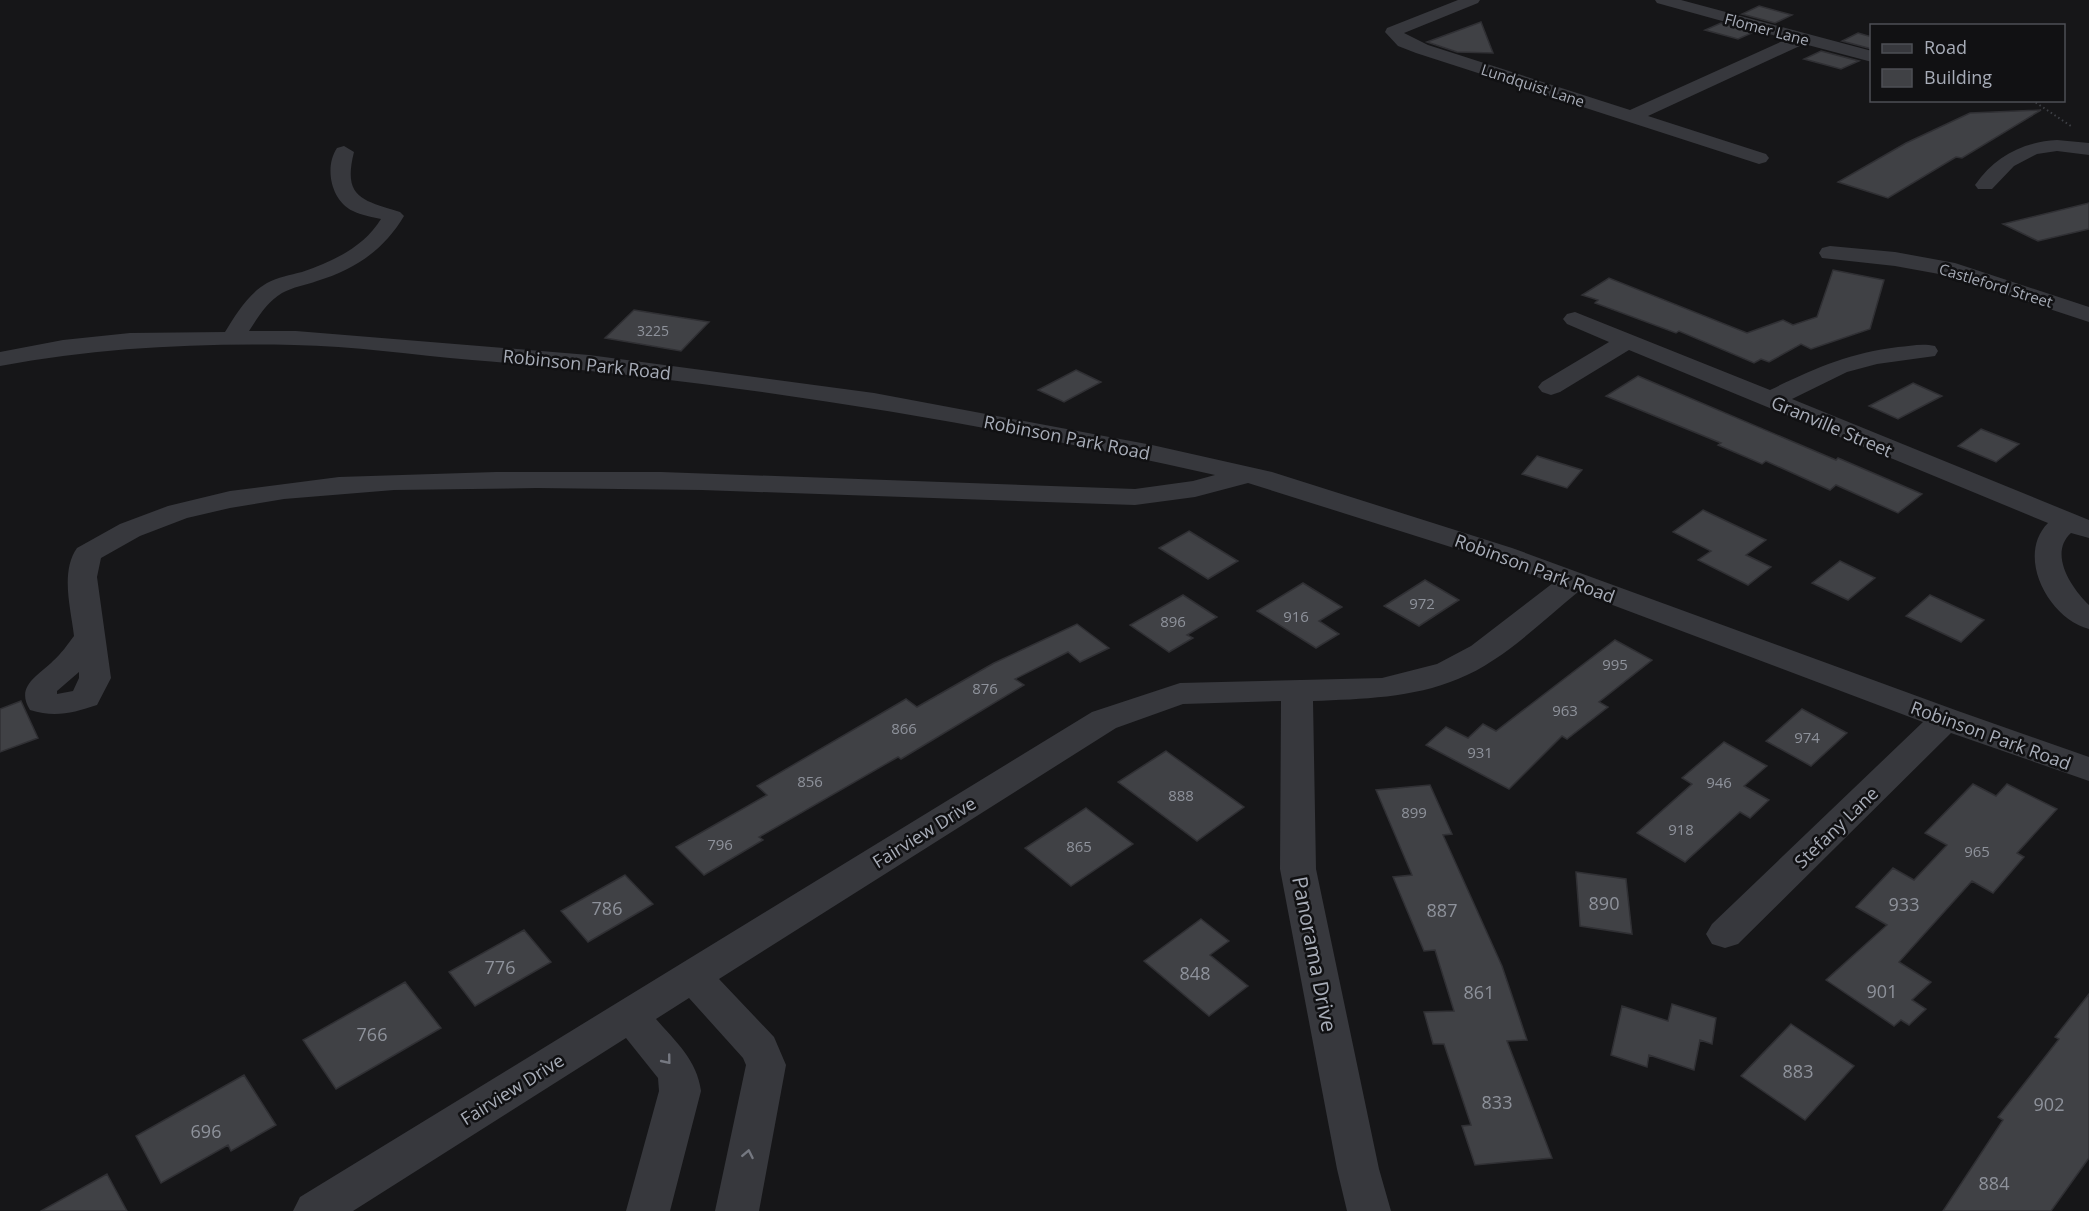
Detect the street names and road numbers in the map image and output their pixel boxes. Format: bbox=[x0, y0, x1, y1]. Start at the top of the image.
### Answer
street label: Flomer Lane bbox=[1723, 8, 1811, 50]
street label: Lundquist Lane bbox=[1479, 59, 1587, 111]
street label: Castleford Street bbox=[1937, 258, 2055, 312]
street label: Robinson Park Road bbox=[502, 343, 672, 385]
street label: Granville Street bbox=[1768, 390, 1896, 462]
street label: Robinson Park Road bbox=[982, 409, 1152, 465]
street label: Robinson Park Road bbox=[1452, 528, 1618, 608]
street label: Robinson Park Road bbox=[1908, 695, 2074, 775]
street label: Stefany Lane bbox=[1789, 781, 1883, 873]
street label: Fairview Drive bbox=[868, 791, 980, 873]
street label: Panorama Drive bbox=[1286, 874, 1344, 1034]
street label: Fairview Drive bbox=[456, 1048, 568, 1130]

